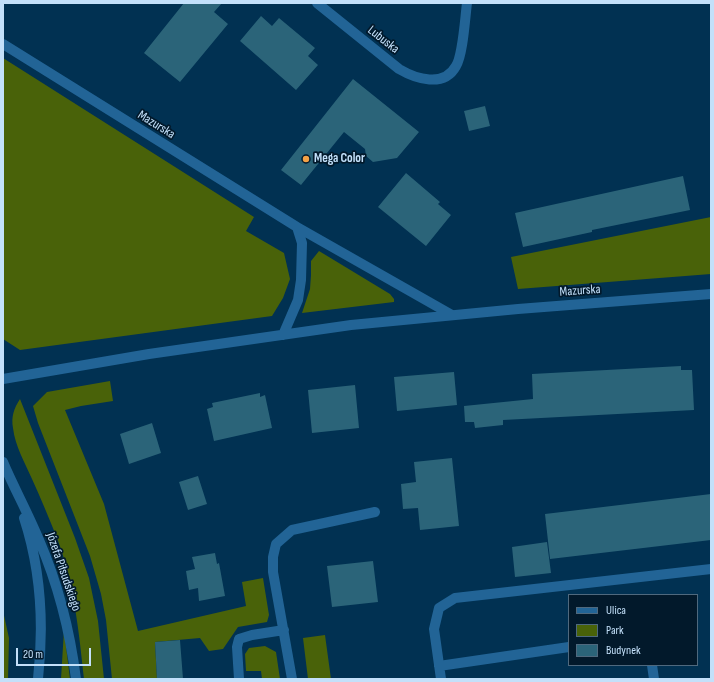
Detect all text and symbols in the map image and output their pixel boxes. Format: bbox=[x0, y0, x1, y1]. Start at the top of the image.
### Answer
street label: Lubuska bbox=[364, 23, 402, 57]
street label: Mazurska bbox=[134, 108, 178, 142]
place label: Mega Color bbox=[314, 151, 365, 167]
marker: Mega Color bbox=[301, 154, 311, 164]
street label: Mazurska bbox=[559, 282, 601, 300]
street label: Józefa Piłsudskiego bbox=[42, 531, 84, 613]
legend bbox=[568, 594, 698, 666]
text: Ulica bbox=[606, 603, 626, 618]
text: Park bbox=[606, 623, 624, 638]
scale bar bbox=[18, 640, 93, 666]
text: Budynek bbox=[606, 643, 641, 658]
text: 20 m bbox=[23, 647, 43, 662]

